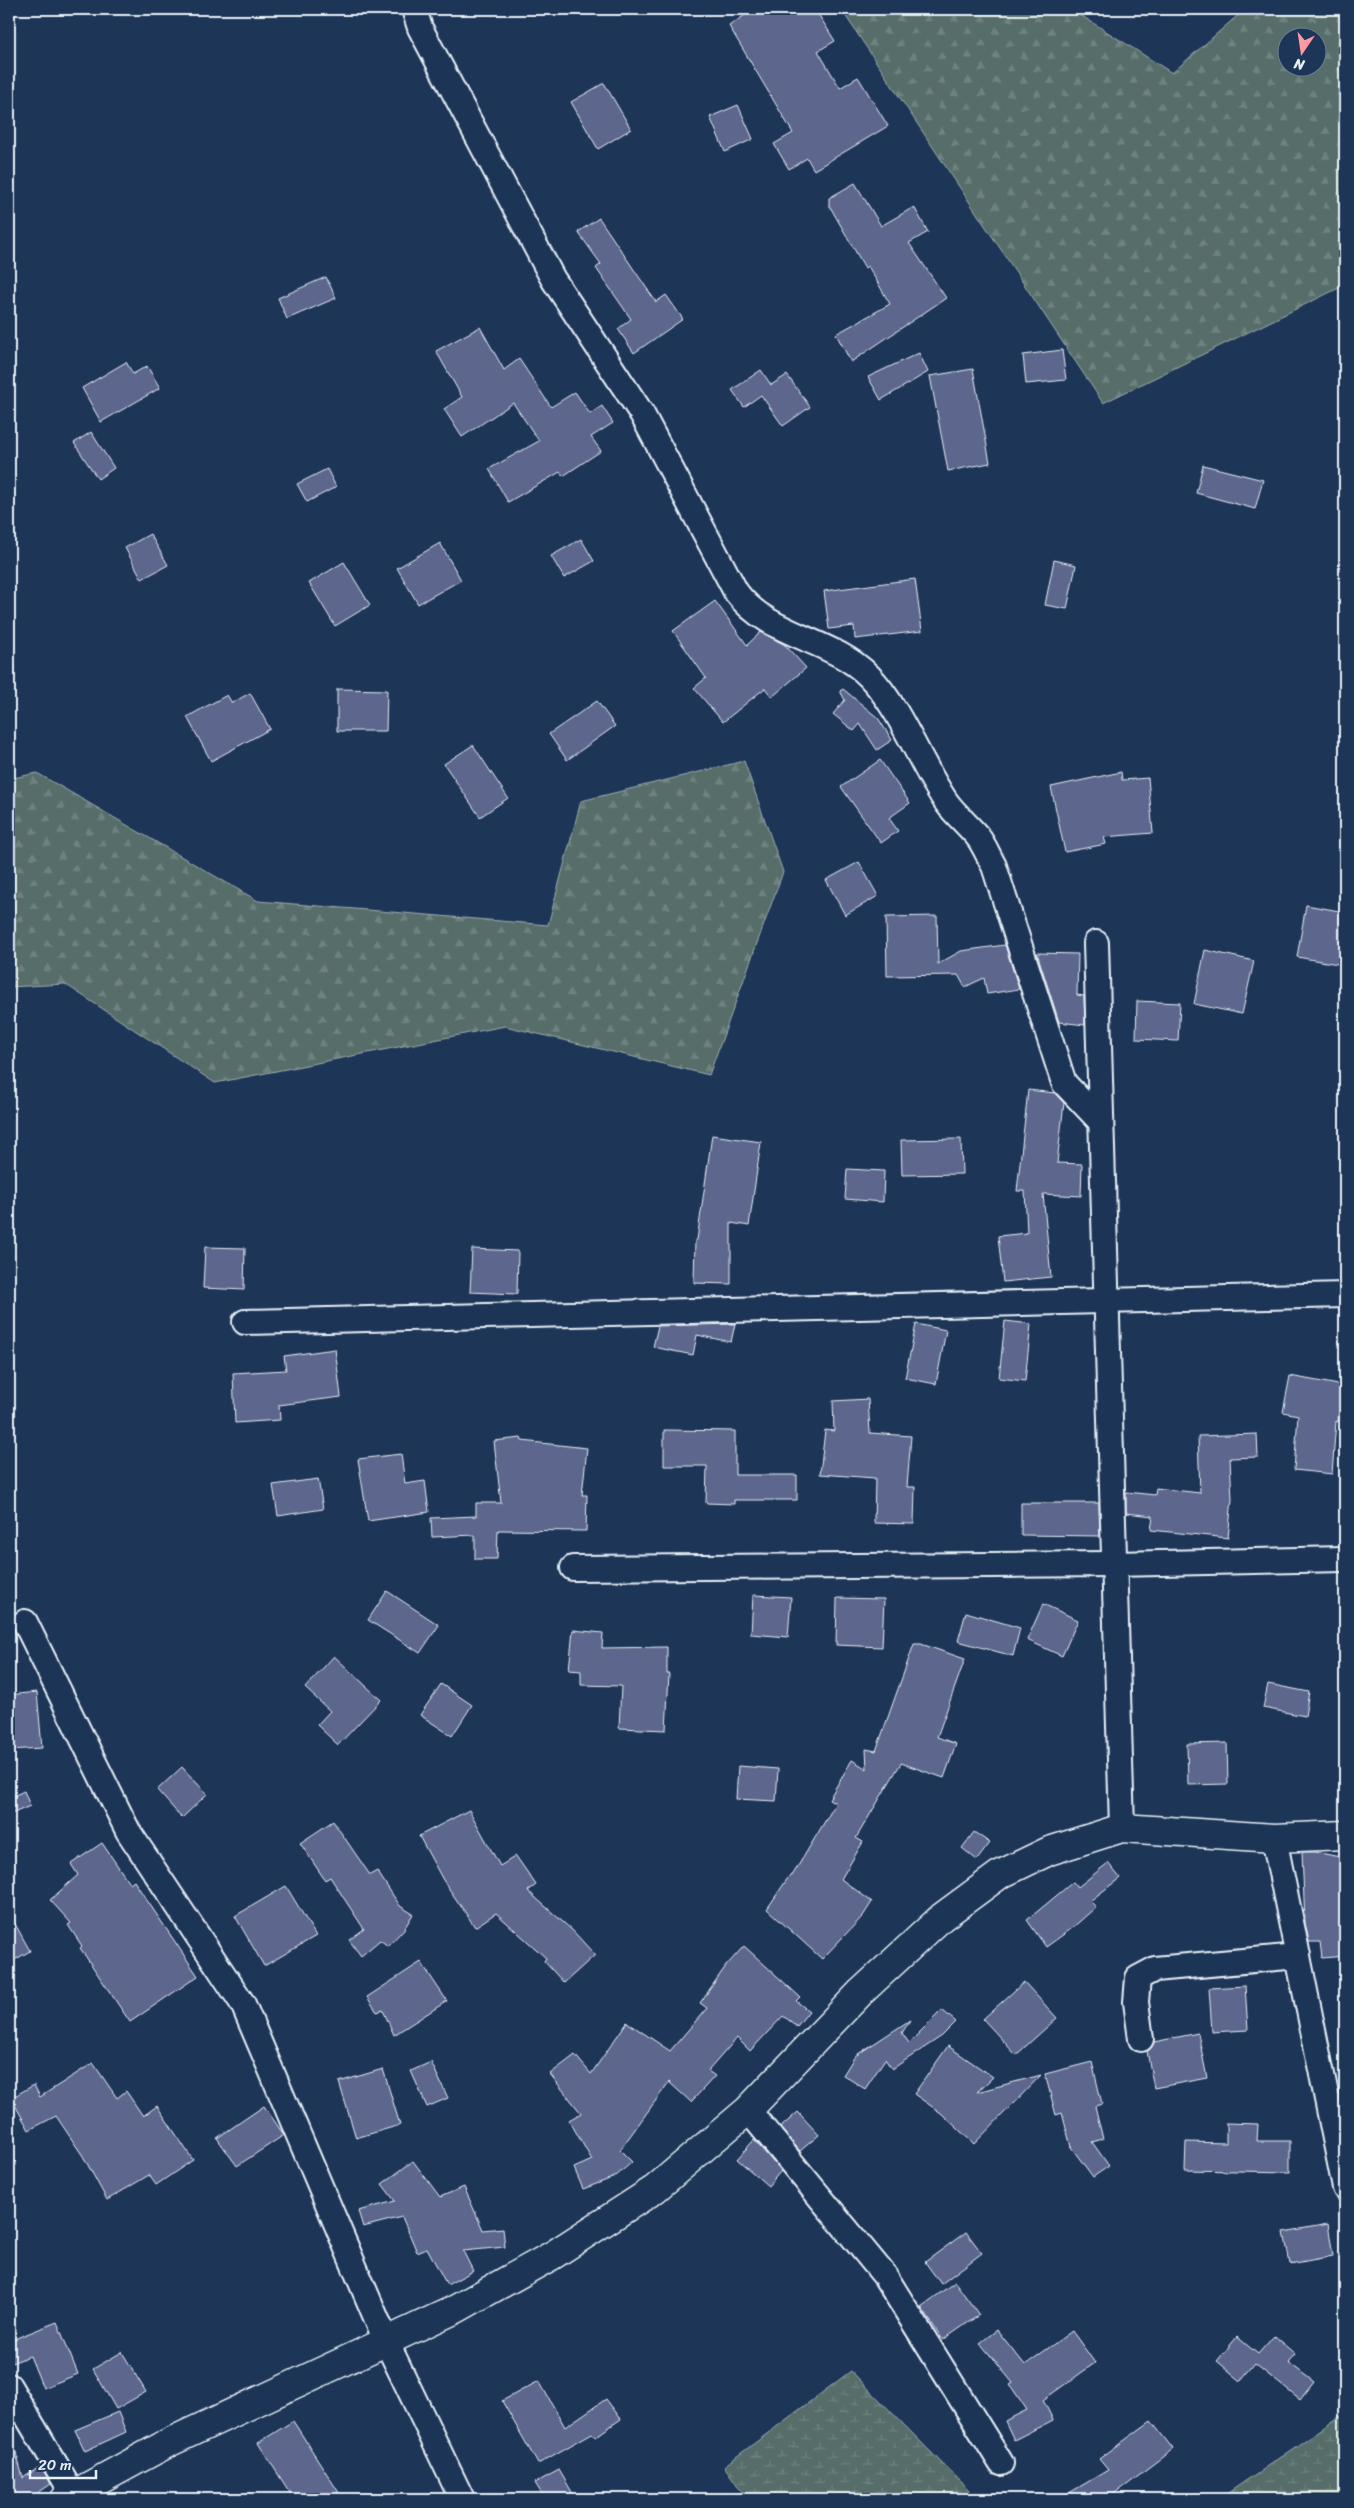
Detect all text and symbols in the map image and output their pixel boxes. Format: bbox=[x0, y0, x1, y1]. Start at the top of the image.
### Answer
north arrow bbox=[1276, 28, 1326, 78]
text: N bbox=[1291, 51, 1308, 78]
scale bar bbox=[30, 2448, 96, 2480]
text: 20 m bbox=[38, 2452, 72, 2478]

